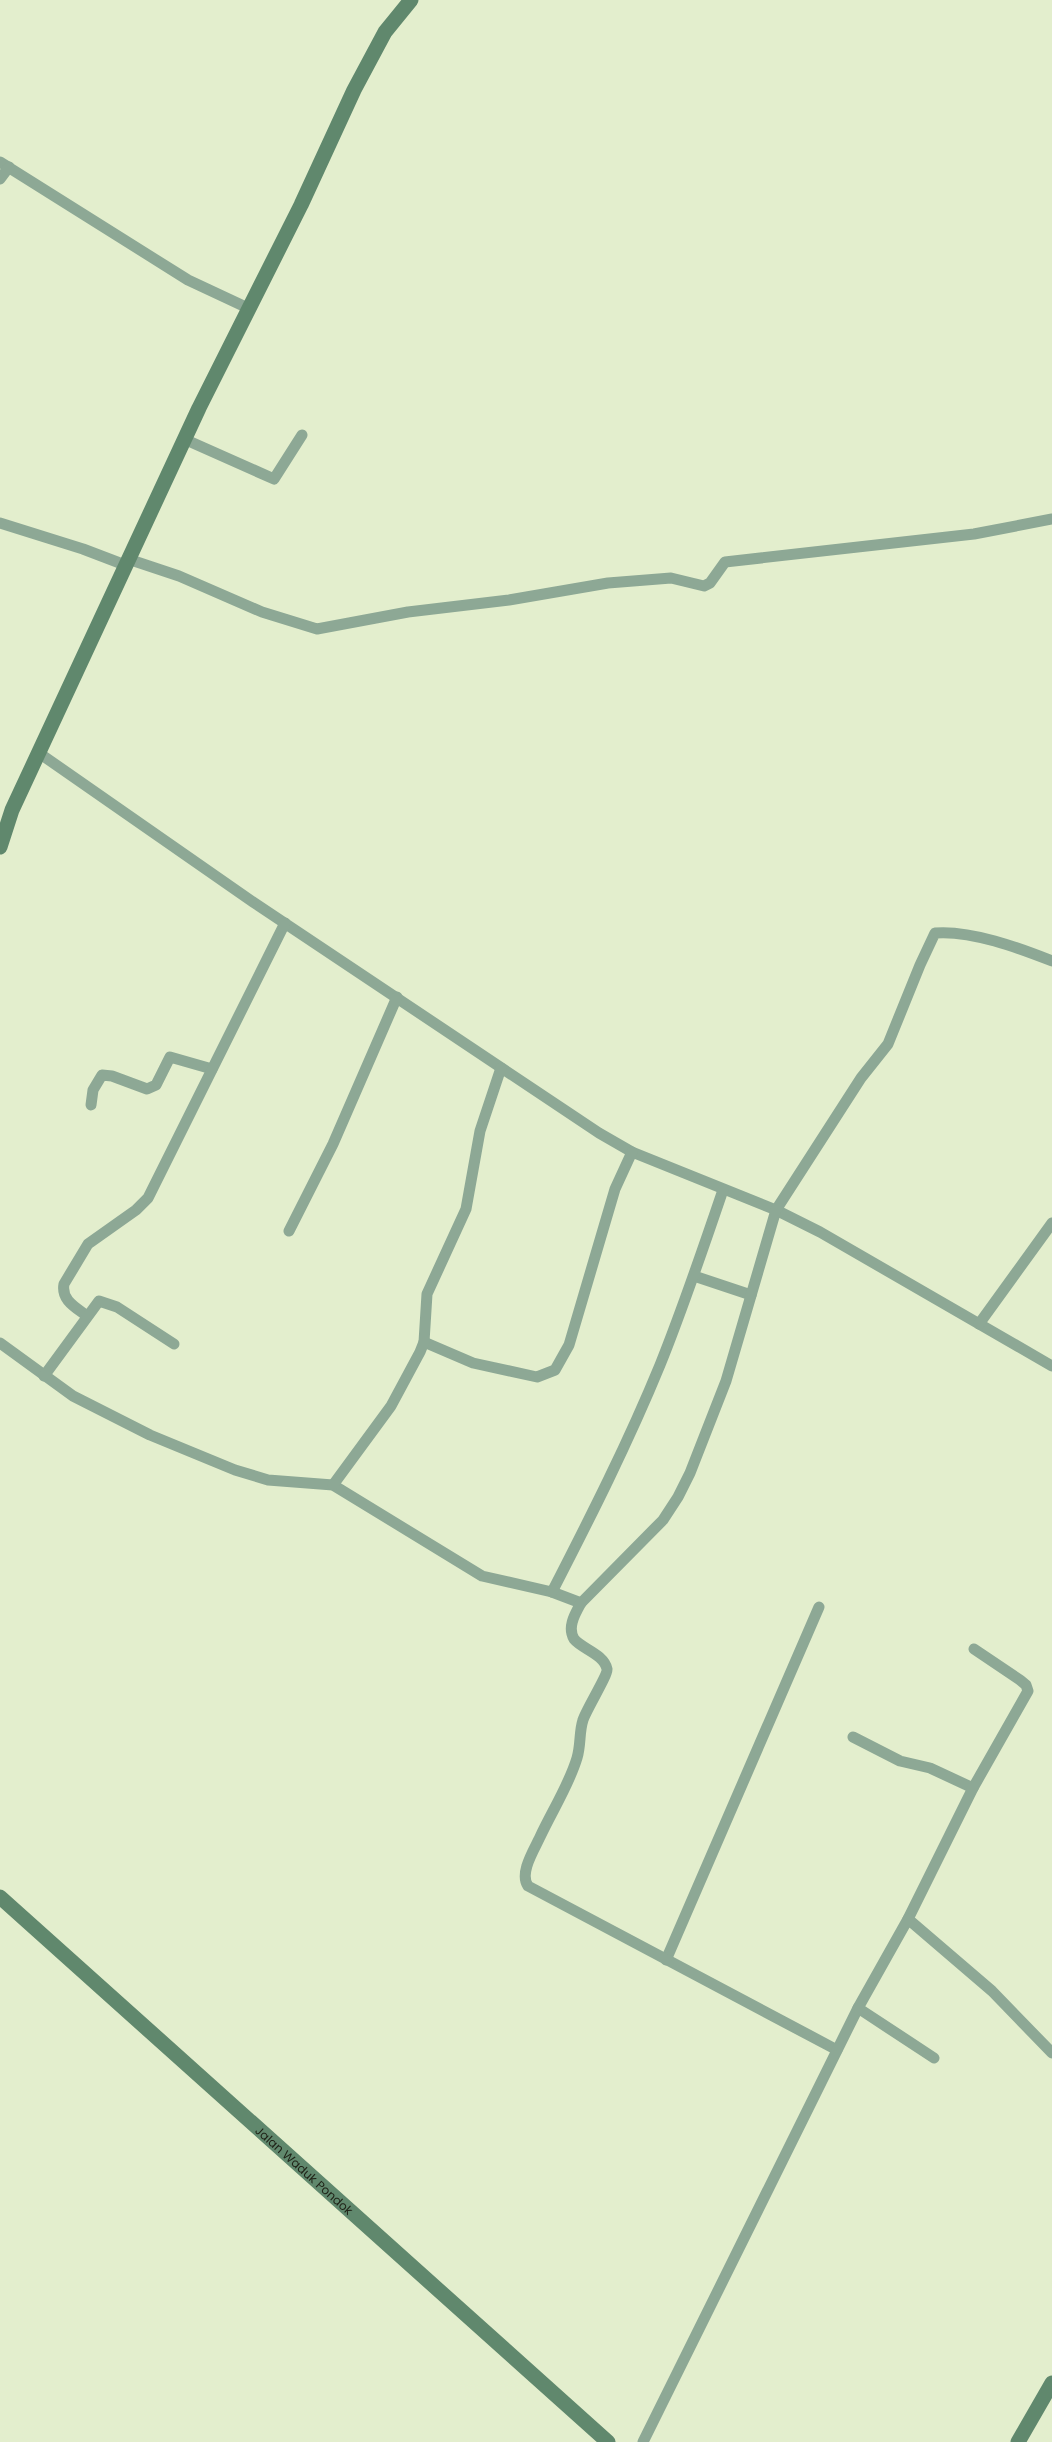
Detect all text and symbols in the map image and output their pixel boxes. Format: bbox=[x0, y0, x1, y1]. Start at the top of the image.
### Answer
street label: Jalan Waduk Pondok bbox=[252, 2122, 358, 2219]

